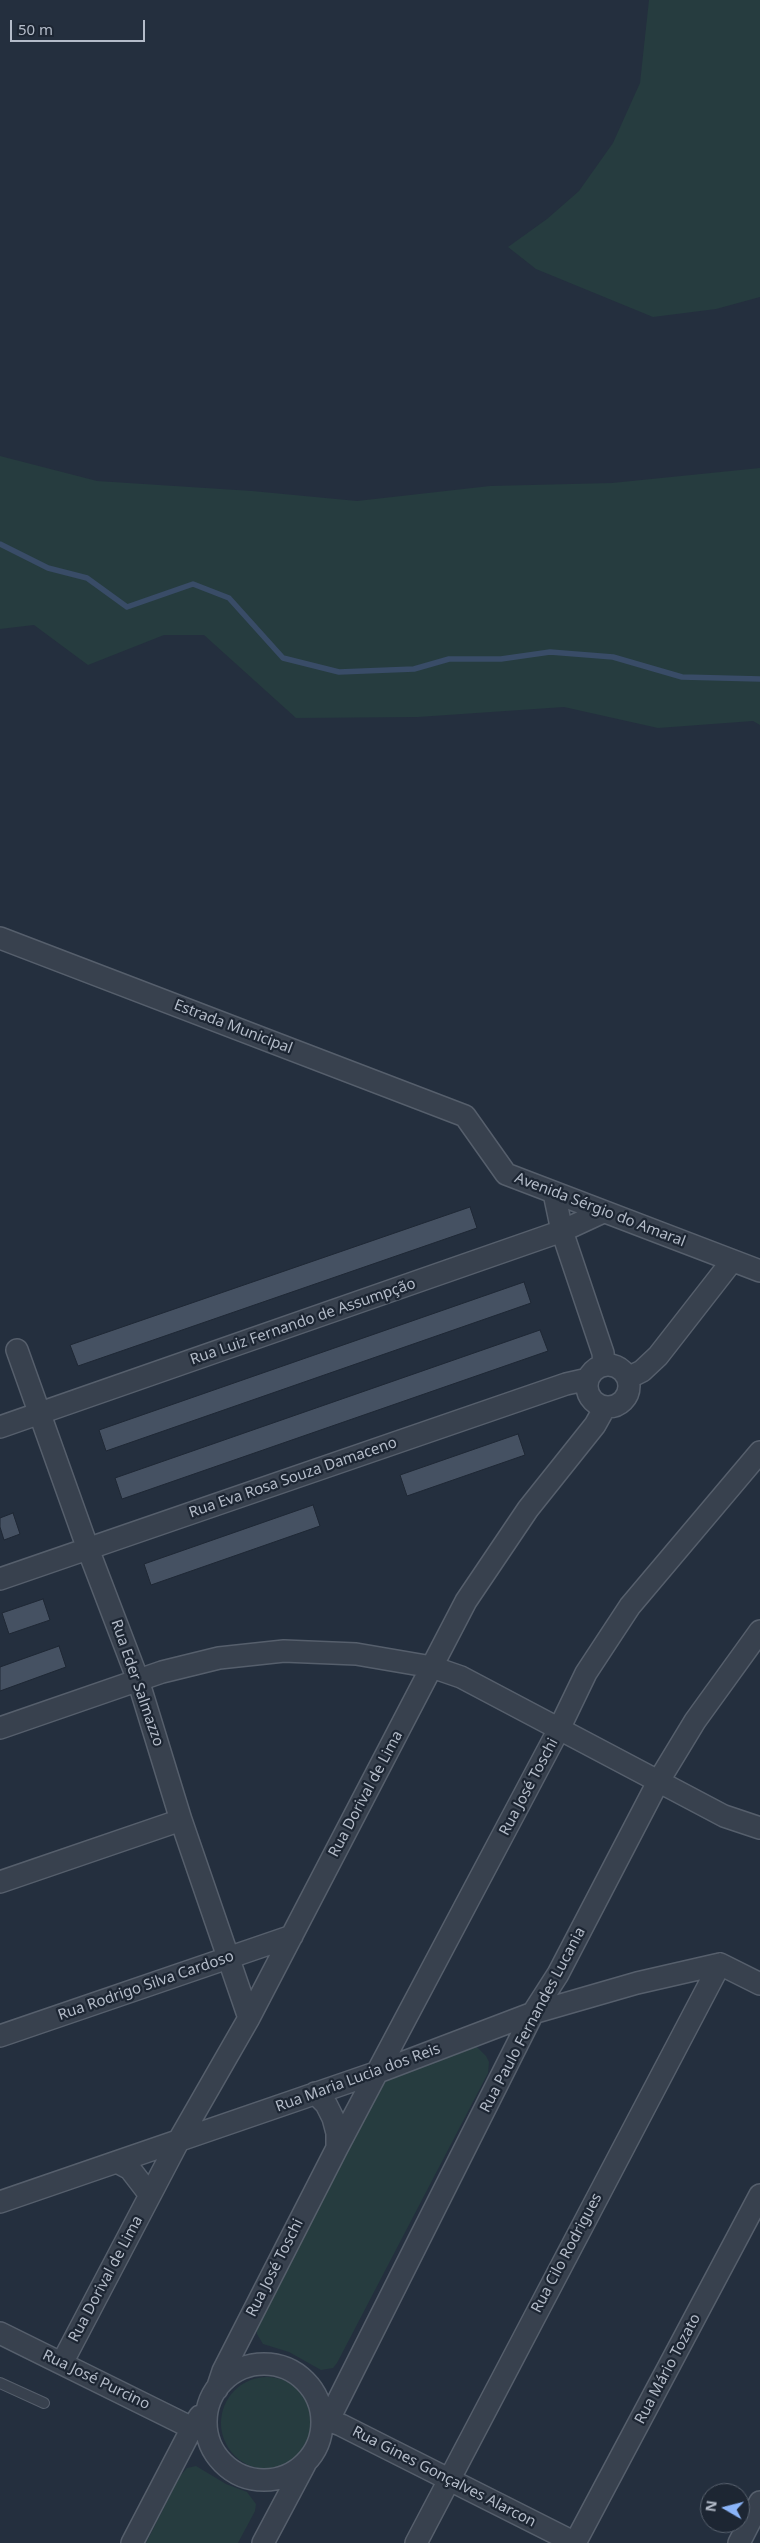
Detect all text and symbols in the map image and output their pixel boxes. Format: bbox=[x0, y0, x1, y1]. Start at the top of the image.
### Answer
scale bar bbox=[12, 10, 148, 42]
text: 50 m bbox=[18, 19, 53, 39]
street label: Estrada Municipal bbox=[171, 996, 295, 1058]
street label: Avenida Sérgio do Amaral bbox=[512, 1169, 688, 1251]
street label: Rua Luiz Fernando de Assumpção bbox=[188, 1275, 418, 1369]
street label: Rua Eva Rosa Souza Damaceno bbox=[187, 1434, 399, 1522]
street label: Rua Eder Salmazzo bbox=[107, 1617, 167, 1749]
street label: Rua Dorival de Lima bbox=[325, 1728, 407, 1860]
street label: Rua José Toschi bbox=[496, 1735, 562, 1839]
street label: Rua Paulo Fernandes Lucania bbox=[476, 1924, 590, 2116]
street label: Rua Rodrigo Silva Cardoso bbox=[56, 1947, 236, 2025]
street label: Rua Maria Lucia dos Reis bbox=[273, 2040, 443, 2116]
street label: Rua Cilo Rodrigues bbox=[528, 2190, 606, 2316]
street label: Rua Dorival de Lima bbox=[65, 2213, 147, 2345]
street label: Rua José Toschi bbox=[243, 2216, 307, 2320]
street label: Rua Mário Tozato bbox=[631, 2311, 705, 2427]
street label: Rua José Purcino bbox=[39, 2346, 153, 2414]
street label: Rua Gines Gonçalves Alarcon bbox=[349, 2423, 539, 2531]
north arrow bbox=[700, 2483, 750, 2533]
text: N bbox=[700, 2499, 721, 2513]

